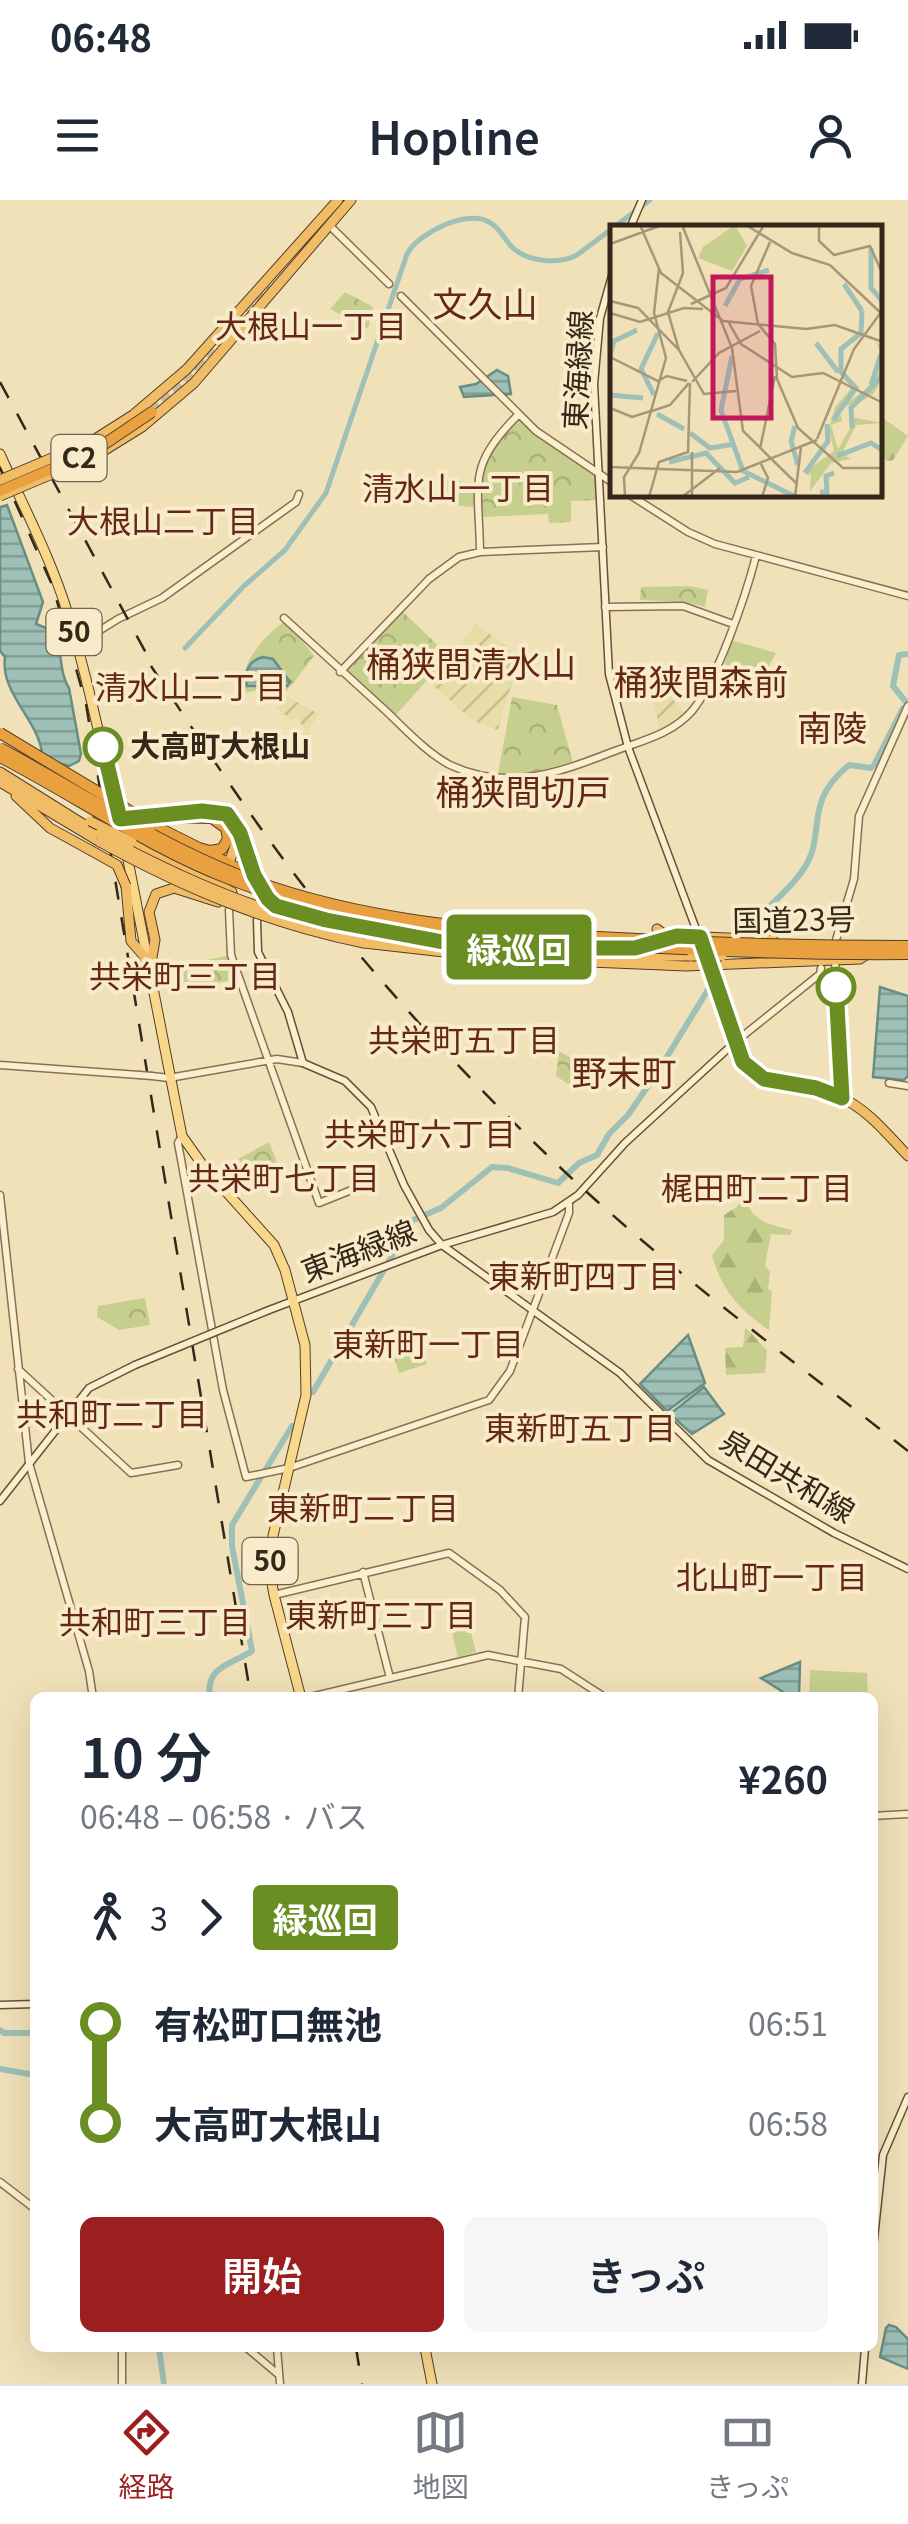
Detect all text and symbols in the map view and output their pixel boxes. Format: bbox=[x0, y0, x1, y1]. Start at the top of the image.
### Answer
text: 06:48 bbox=[50, 8, 152, 63]
text: Hopline bbox=[368, 103, 540, 168]
icon: menu bbox=[50, 108, 105, 163]
icon: person bbox=[803, 108, 858, 163]
inset map bbox=[610, 225, 883, 498]
district label: 文久山 bbox=[432, 276, 538, 327]
district label: 大根山一丁目 bbox=[215, 301, 407, 347]
street label: 東海緑線 bbox=[551, 309, 601, 431]
road number: C2 bbox=[52, 435, 106, 481]
district label: 清水山一丁目 bbox=[362, 463, 554, 509]
district label: 大根山二丁目 bbox=[67, 496, 259, 542]
road number: 50 bbox=[46, 609, 102, 655]
district label: 桶狭間清水山 bbox=[366, 636, 576, 687]
district label: 桶狭間森前 bbox=[613, 654, 789, 705]
district label: 清水山二丁目 bbox=[95, 662, 287, 708]
district label: 南陵 bbox=[797, 700, 867, 751]
place label: 大高町大根山 bbox=[130, 722, 310, 766]
marker: 大高町大根山 bbox=[84, 728, 122, 766]
district label: 桶狭間切戸 bbox=[435, 764, 611, 815]
street label: 国道23号 bbox=[732, 895, 856, 941]
line badge: 緑巡回 bbox=[462, 914, 576, 980]
text: 緑巡回 bbox=[466, 922, 572, 973]
district label: 共栄町三丁目 bbox=[89, 951, 281, 997]
unlabelled marker bbox=[817, 968, 855, 1006]
district label: 共栄町五丁目 bbox=[368, 1015, 560, 1061]
district label: 野末町 bbox=[571, 1045, 677, 1096]
district label: 共栄町六丁目 bbox=[324, 1109, 516, 1155]
district label: 共栄町七丁目 bbox=[188, 1153, 380, 1199]
district label: 梶田町二丁目 bbox=[661, 1163, 853, 1209]
street label: 東海緑線 bbox=[294, 1207, 422, 1291]
district label: 東新町四丁目 bbox=[488, 1251, 680, 1297]
district label: 東新町一丁目 bbox=[332, 1319, 524, 1365]
district label: 共和町二丁目 bbox=[16, 1389, 208, 1435]
district label: 東新町五丁目 bbox=[484, 1403, 676, 1449]
street label: 泉田共和線 bbox=[713, 1417, 864, 1532]
district label: 東新町二丁目 bbox=[267, 1483, 459, 1529]
road number: 50 bbox=[242, 1538, 298, 1584]
district label: 北山町一丁目 bbox=[676, 1552, 868, 1598]
district label: 東新町三丁目 bbox=[285, 1590, 477, 1636]
district label: 共和町三丁目 bbox=[59, 1597, 251, 1643]
text: 10 分 bbox=[80, 1714, 211, 1794]
text: ¥260 bbox=[738, 1750, 828, 1805]
text: 06:48 – 06:58 · バス bbox=[80, 1792, 368, 1838]
icon: walk bbox=[80, 1890, 135, 1945]
icon: forward bbox=[183, 1890, 238, 1945]
text: 緑巡回 bbox=[273, 1892, 378, 1943]
text: 3 bbox=[150, 1894, 168, 1940]
text: 有松町口無池 bbox=[154, 1995, 382, 2050]
text: 06:51 bbox=[748, 1999, 828, 2045]
text: 大高町大根山 bbox=[154, 2095, 382, 2150]
text: 06:58 bbox=[748, 2099, 828, 2145]
button: 開始 bbox=[80, 2217, 444, 2332]
button: きっぷ bbox=[464, 2217, 828, 2332]
tab: 経路 bbox=[119, 2405, 175, 2505]
tab: 地図 bbox=[413, 2405, 469, 2505]
tab: きっぷ bbox=[706, 2405, 789, 2505]

